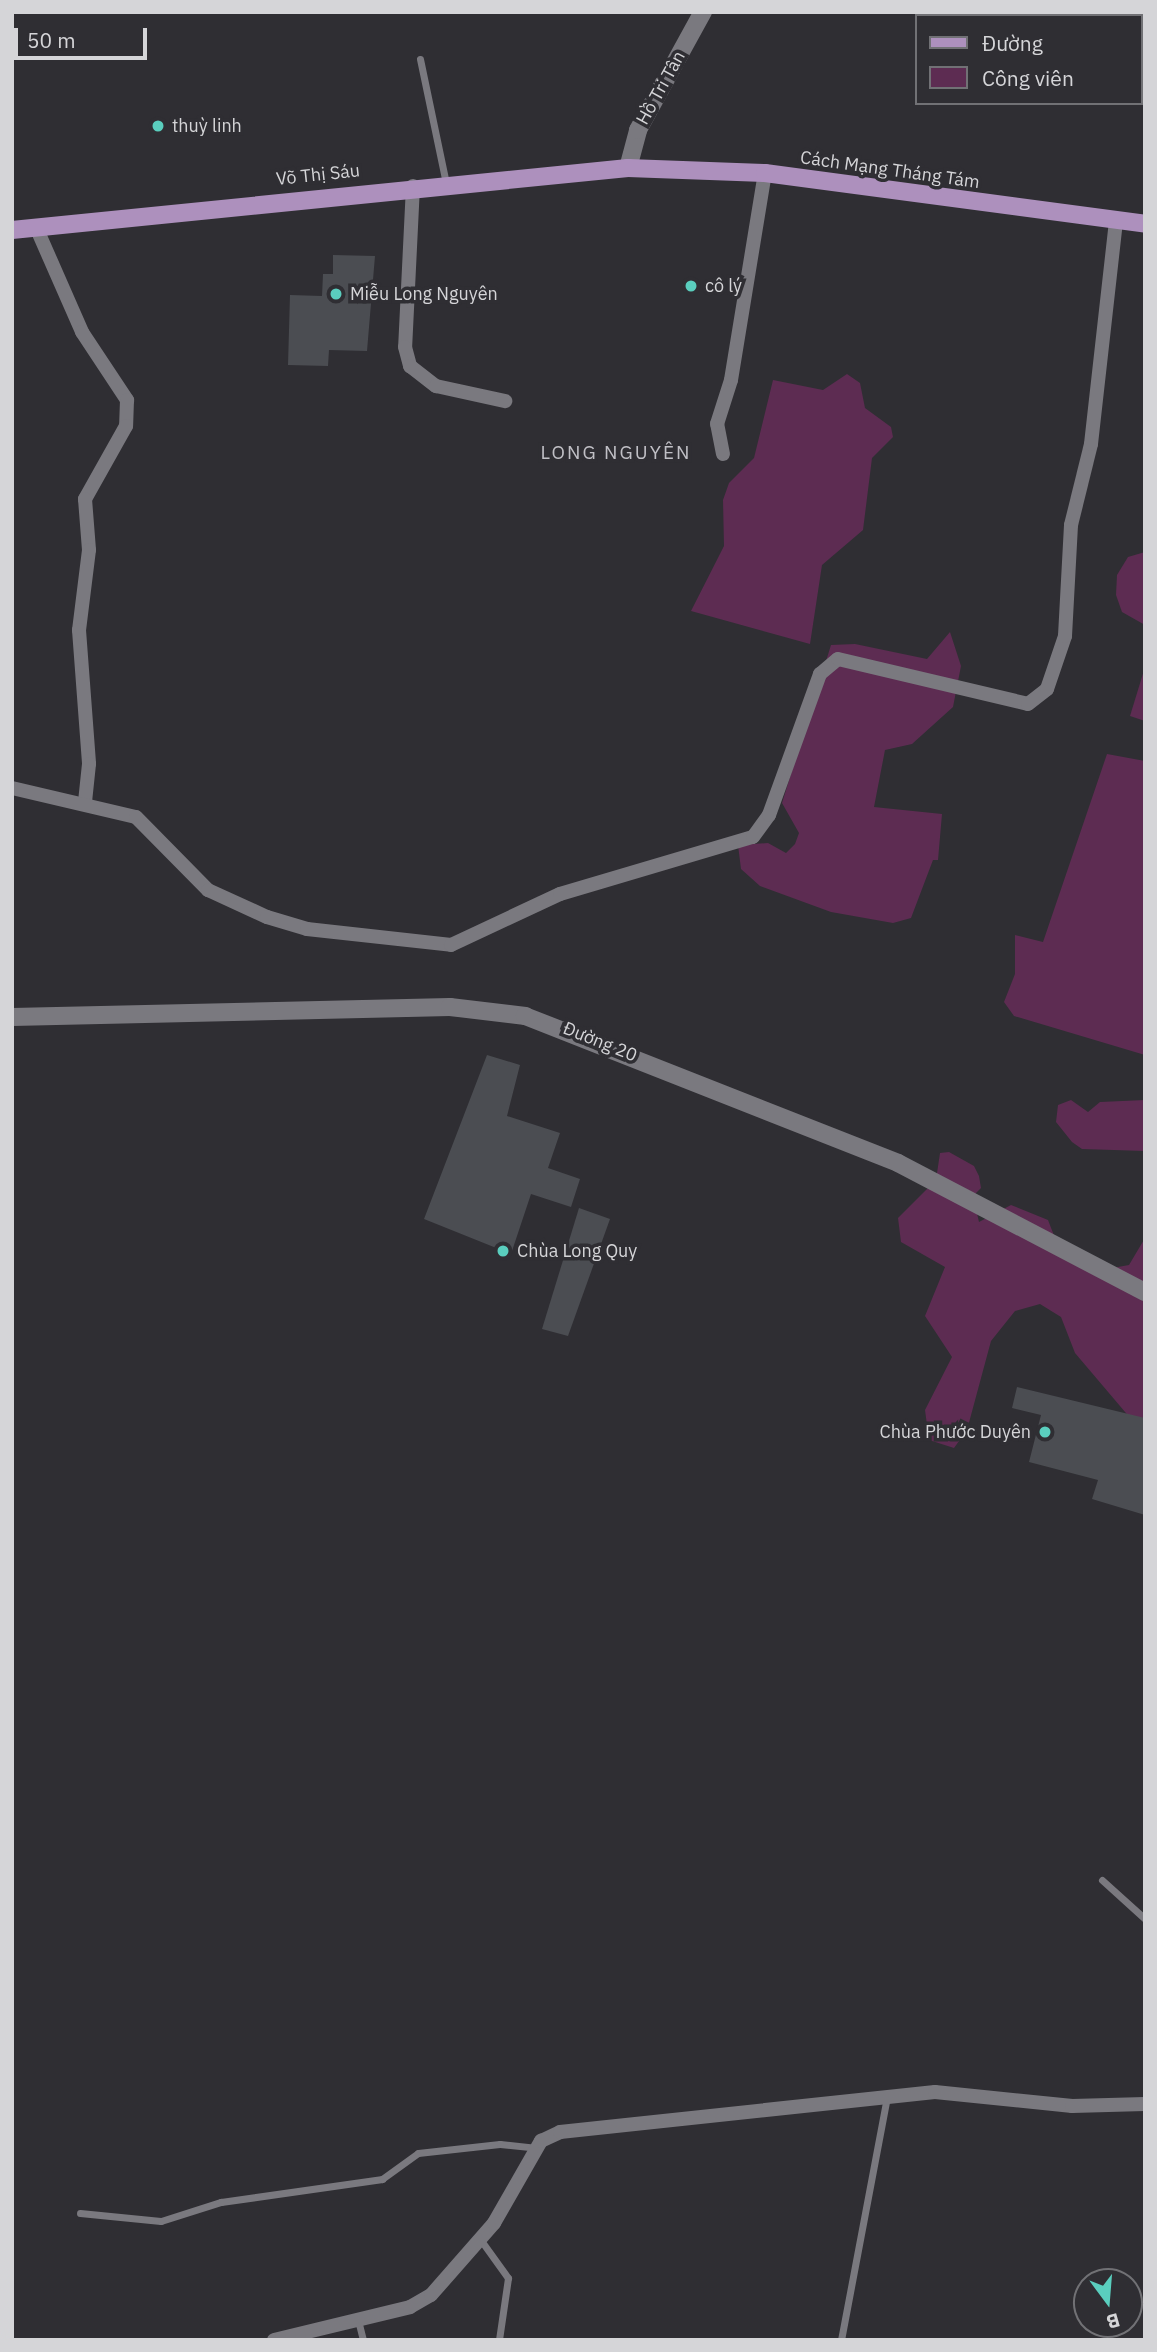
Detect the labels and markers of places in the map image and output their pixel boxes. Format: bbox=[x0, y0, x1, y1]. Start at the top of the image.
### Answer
place label: thuỳ linh bbox=[172, 115, 242, 137]
marker: thuỳ linh bbox=[150, 118, 166, 134]
place label: cô lý bbox=[705, 275, 742, 297]
marker: cô lý bbox=[683, 278, 699, 294]
place label: Miễu Long Nguyên bbox=[350, 283, 498, 305]
marker: Miễu Long Nguyên bbox=[328, 286, 344, 302]
place label: Chùa Long Quy bbox=[517, 1240, 637, 1262]
marker: Chùa Long Quy bbox=[495, 1243, 511, 1259]
place label: Chùa Phước Duyên bbox=[879, 1421, 1031, 1443]
marker: Chùa Phước Duyên bbox=[1037, 1424, 1053, 1440]

